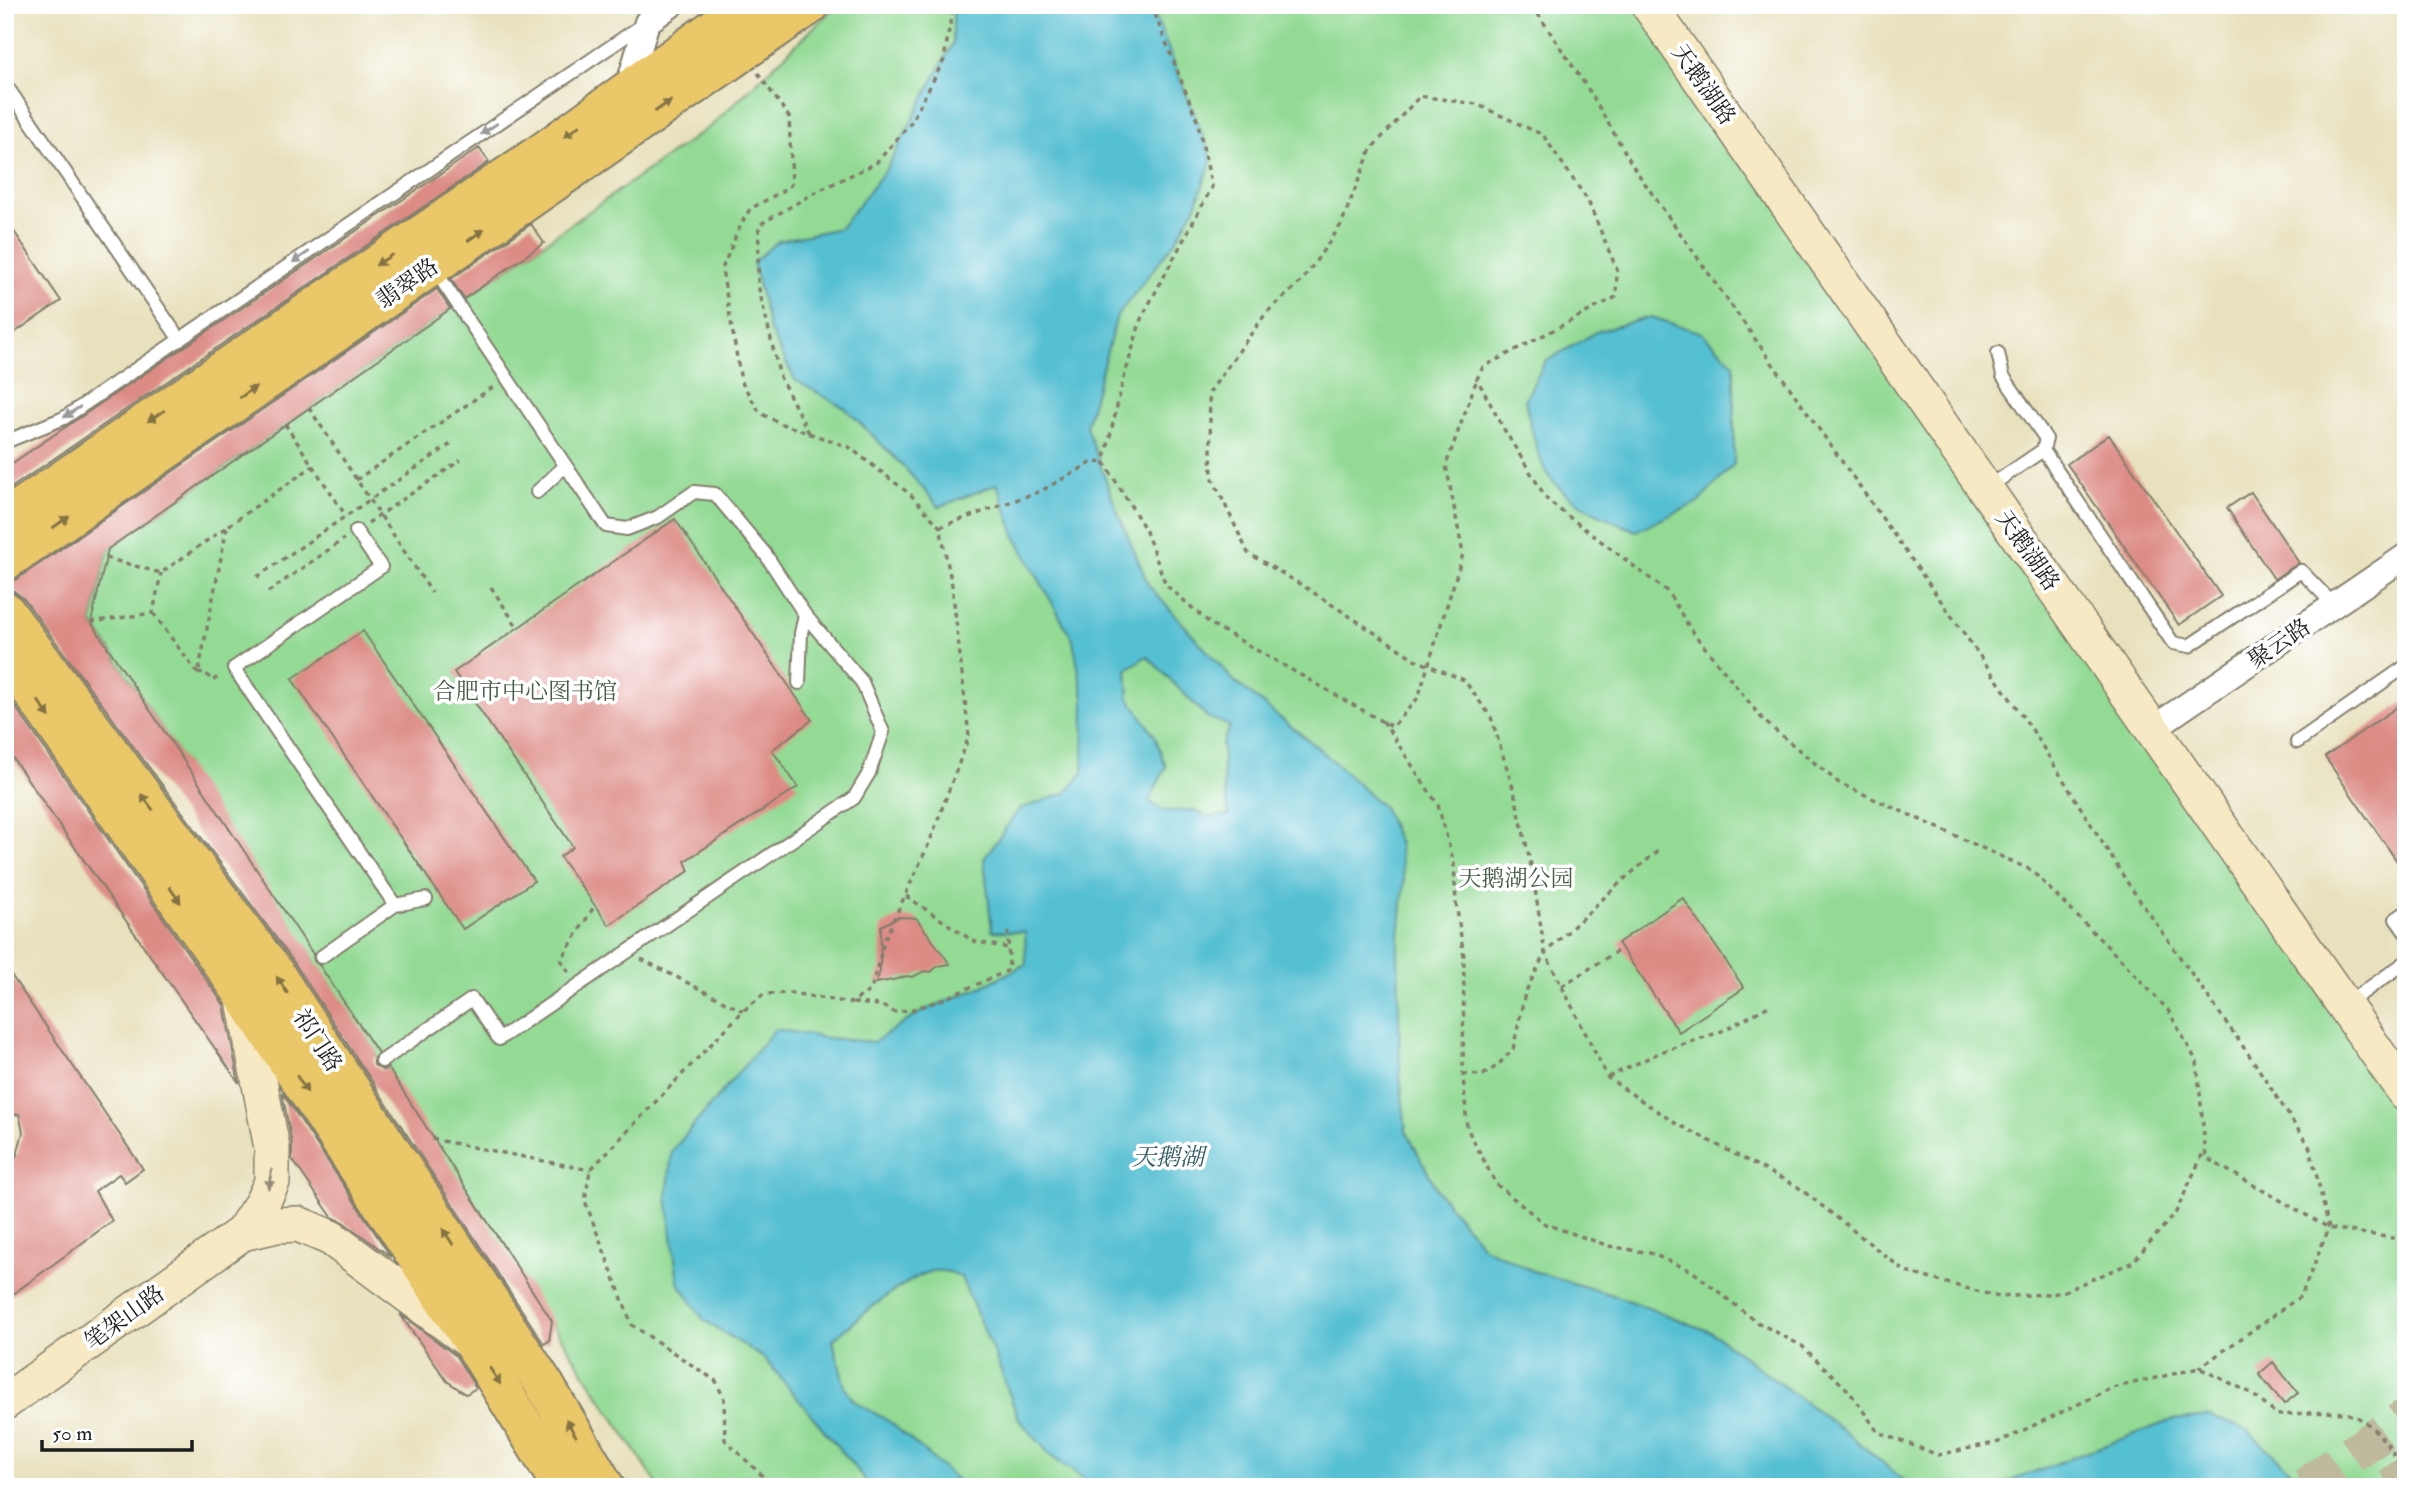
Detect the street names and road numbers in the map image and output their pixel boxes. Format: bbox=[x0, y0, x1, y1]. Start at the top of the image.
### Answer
street label: 天鹅湖路 bbox=[1665, 38, 1742, 130]
street label: 翡翠路 bbox=[371, 252, 444, 315]
street label: 天鹅湖路 bbox=[1989, 504, 2066, 596]
street label: 聚云路 bbox=[2243, 612, 2316, 675]
street label: 祁门路 bbox=[287, 1003, 349, 1077]
street label: 笔架山路 bbox=[79, 1279, 170, 1356]

